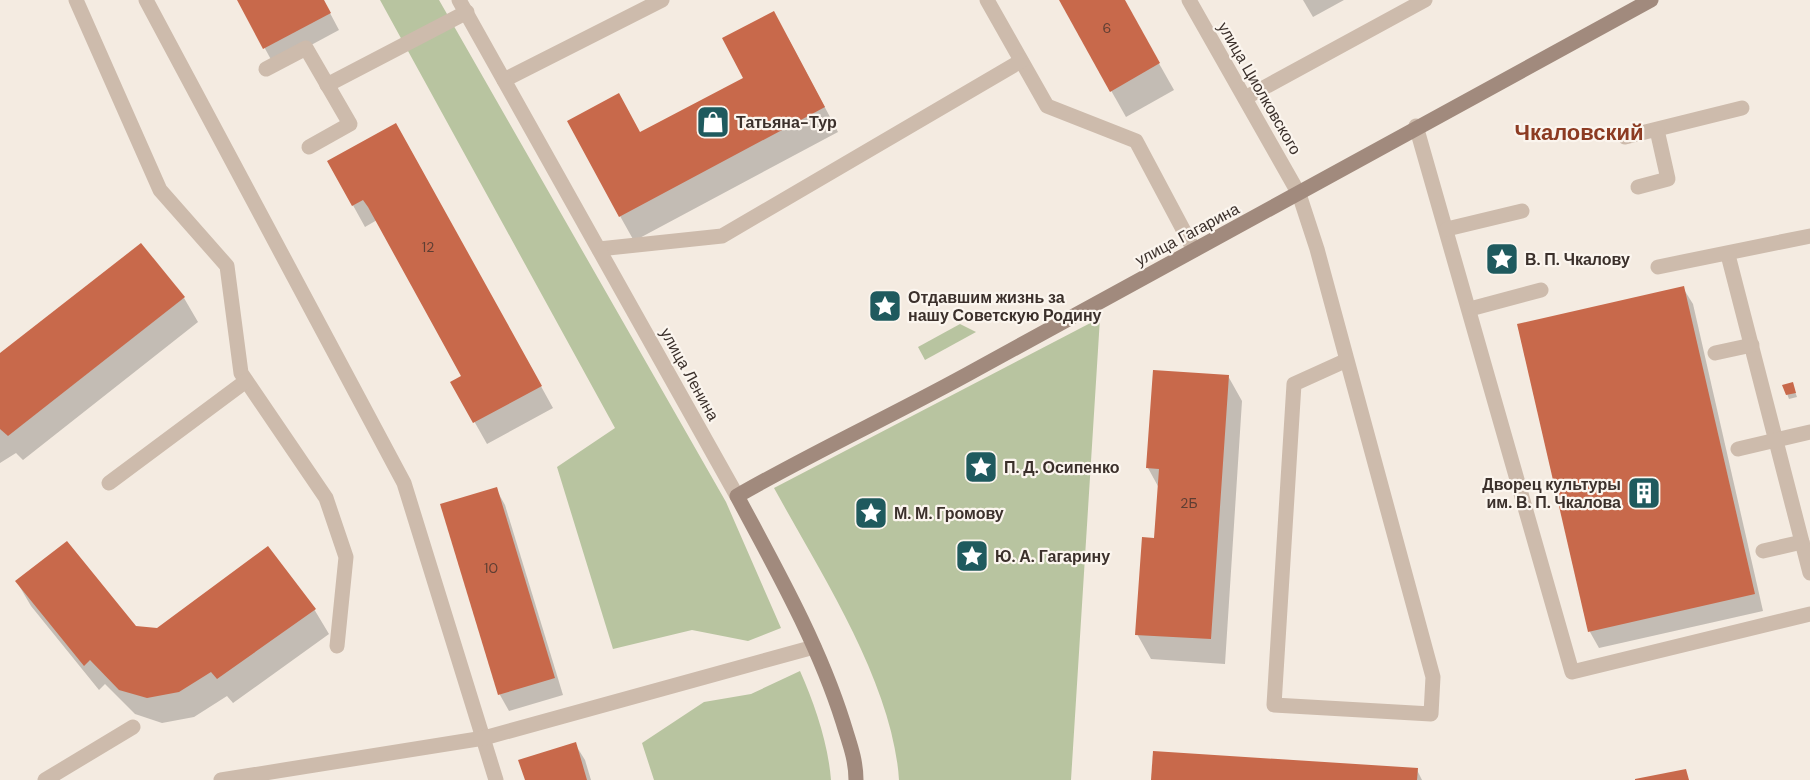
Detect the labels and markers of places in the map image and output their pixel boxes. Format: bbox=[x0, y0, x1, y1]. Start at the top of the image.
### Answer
shop icon: Татьяна-Тур bbox=[695, 104, 731, 140]
place label: Татьяна-Тур bbox=[736, 112, 837, 133]
place icon: В. П. Чкалову bbox=[1484, 241, 1520, 277]
place label: В. П. Чкалову bbox=[1525, 249, 1630, 270]
place label: Отдавшим жизнь за нашу Советскую Родину bbox=[908, 287, 1102, 326]
place icon: Отдавшим жизнь за нашу Советскую Родину bbox=[867, 288, 903, 324]
place icon: П. Д. Осипенко bbox=[963, 449, 999, 485]
place label: П. Д. Осипенко bbox=[1004, 457, 1120, 478]
place label: Дворец культуры им. В. П. Чкалова bbox=[1482, 474, 1621, 513]
building icon: Дворец культуры им. В. П. Чкалова bbox=[1626, 475, 1662, 511]
place icon: М. М. Громову bbox=[853, 495, 889, 531]
place label: М. М. Громову bbox=[894, 503, 1004, 524]
place icon: Ю. А. Гагарину bbox=[954, 538, 990, 574]
place label: Ю. А. Гагарину bbox=[995, 546, 1110, 567]

